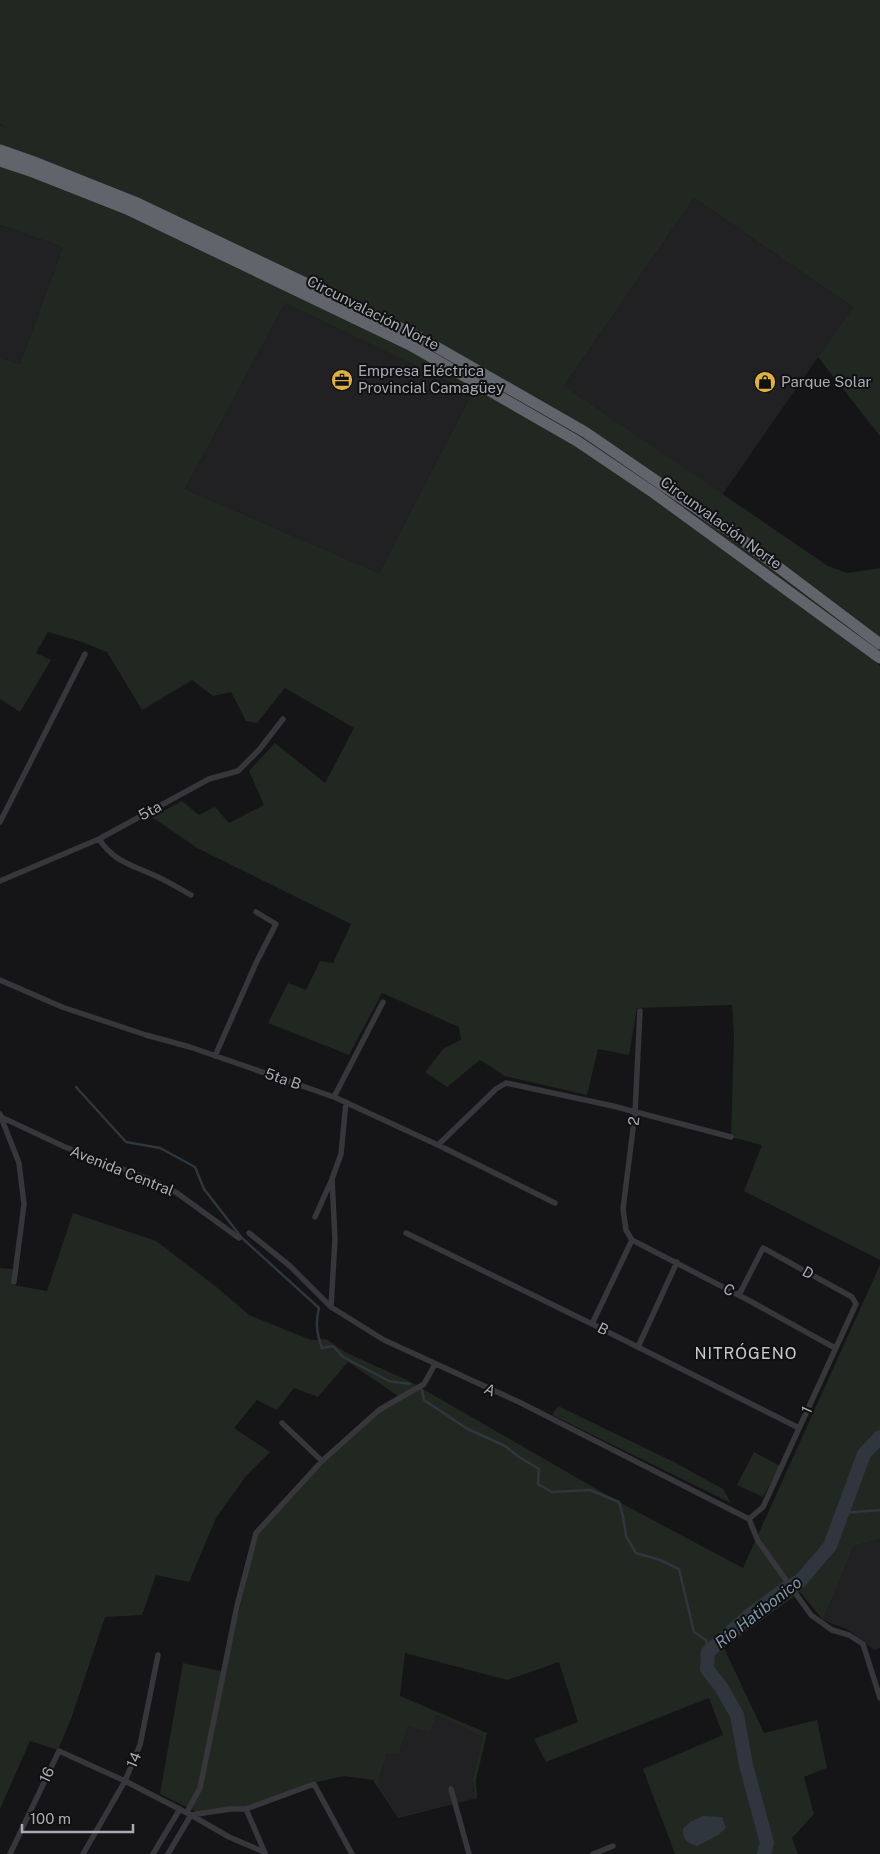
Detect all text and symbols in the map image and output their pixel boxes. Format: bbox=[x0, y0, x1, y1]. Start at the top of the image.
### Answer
street label: Circunvalación Norte bbox=[304, 272, 442, 353]
place label: Empresa Eléctrica Provincial Camagüey bbox=[358, 362, 504, 396]
office icon: Empresa Eléctrica Provincial Camagüey bbox=[330, 368, 354, 392]
shop icon: Parque Solar bbox=[753, 370, 777, 394]
place label: Parque Solar bbox=[781, 373, 871, 390]
street label: Circunvalación Norte bbox=[657, 473, 785, 572]
street label: 5ta bbox=[135, 797, 164, 824]
street label: 5ta B bbox=[263, 1064, 304, 1093]
street label: 2 bbox=[625, 1116, 642, 1126]
street label: Avenida Central bbox=[68, 1142, 177, 1199]
street label: D bbox=[800, 1263, 817, 1283]
street label: C bbox=[721, 1280, 738, 1299]
street label: B bbox=[595, 1319, 612, 1338]
district label: NITRÓGENO bbox=[694, 1343, 798, 1363]
street label: A bbox=[482, 1380, 499, 1400]
street label: 1 bbox=[798, 1404, 816, 1416]
water label: Río Hatibonico bbox=[711, 1573, 806, 1652]
street label: 14 bbox=[123, 1749, 144, 1770]
street label: 16 bbox=[36, 1764, 58, 1785]
scale bar bbox=[22, 1802, 134, 1834]
text: 100 m bbox=[30, 1810, 71, 1827]

